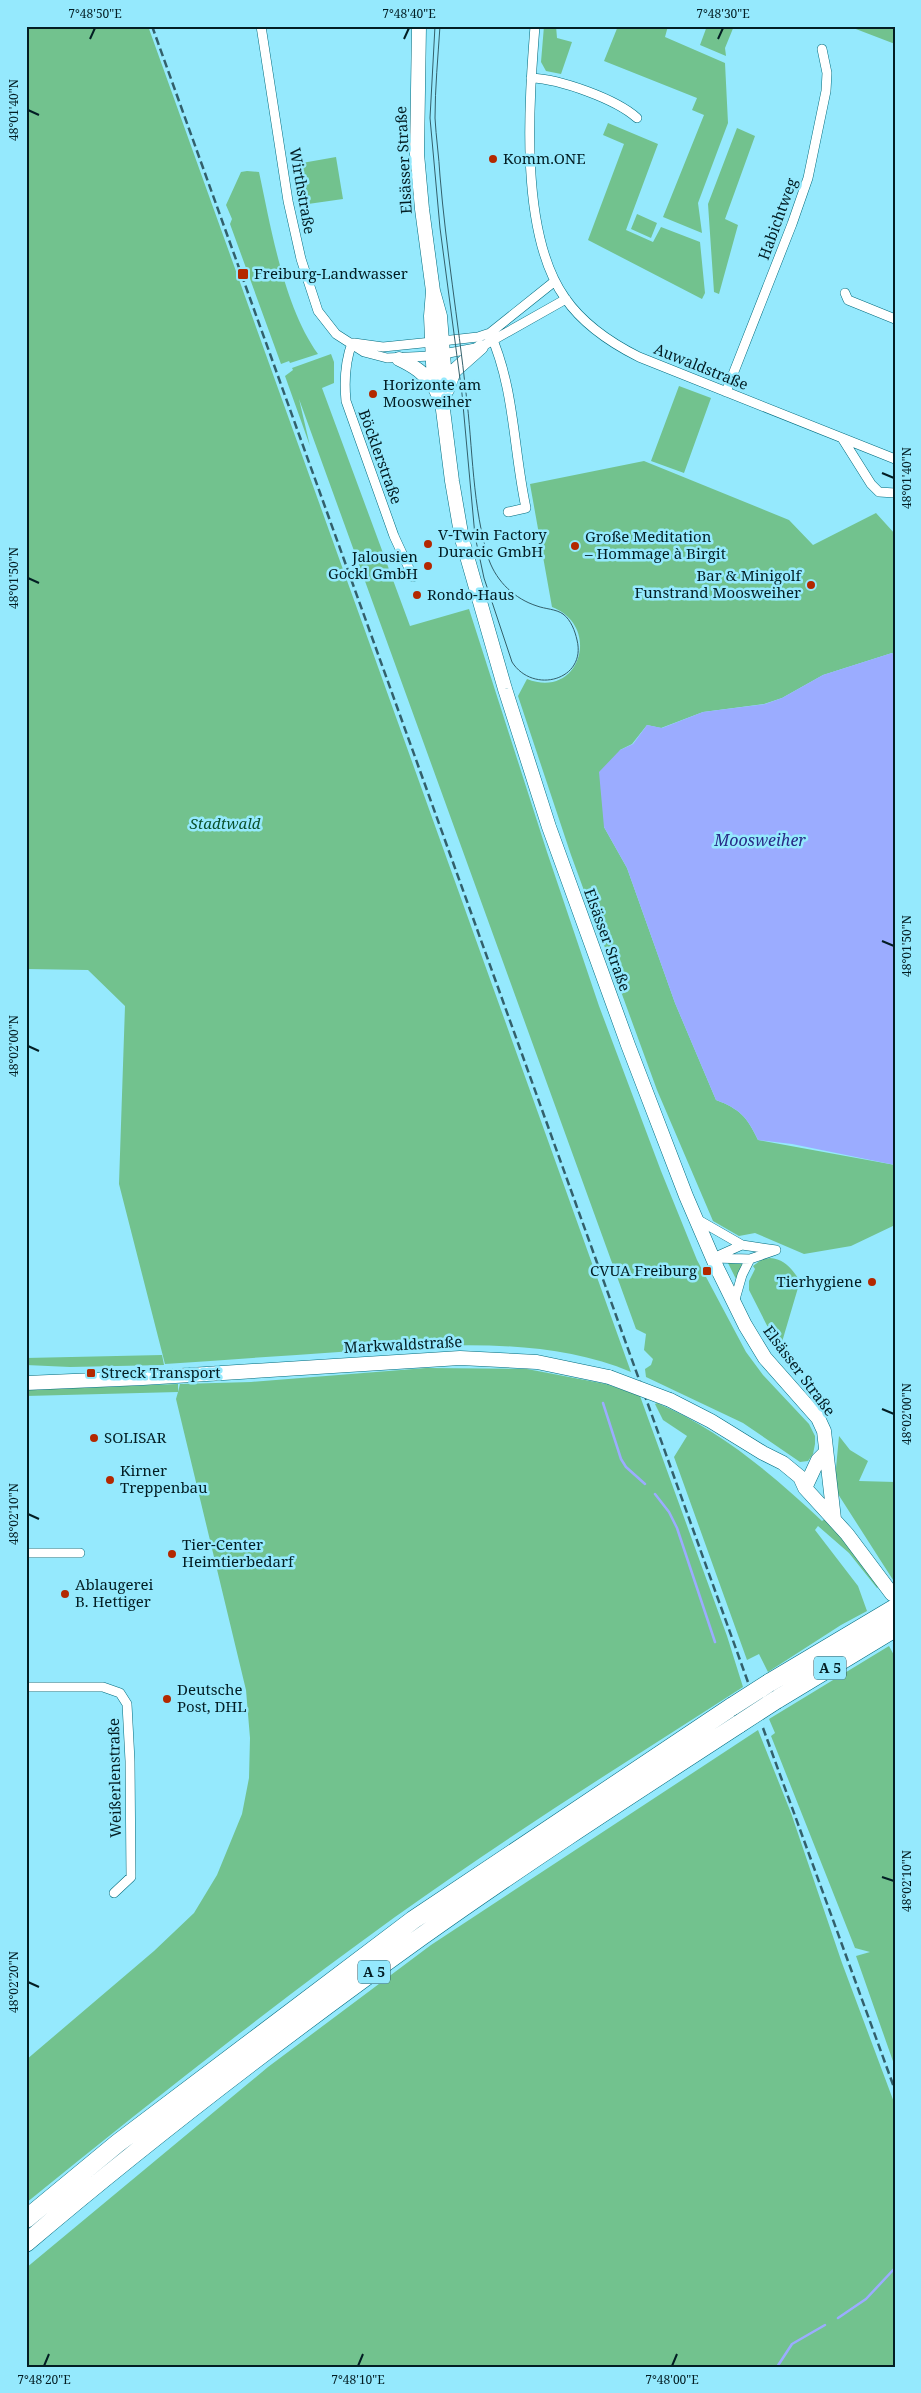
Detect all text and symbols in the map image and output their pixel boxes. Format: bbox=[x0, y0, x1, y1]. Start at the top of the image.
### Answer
text: 7°48'50"E bbox=[68, 5, 122, 22]
text: 7°48'40"E bbox=[382, 5, 436, 22]
text: 7°48'30"E bbox=[696, 5, 750, 22]
text: 48°01'40"N bbox=[5, 79, 22, 141]
street label: Elsässer Straße bbox=[390, 106, 416, 215]
street label: Wirthstraße bbox=[286, 146, 320, 236]
place label: Komm.ONE bbox=[503, 148, 586, 168]
marker: Komm.ONE bbox=[487, 153, 499, 165]
street label: Habichtweg bbox=[753, 175, 801, 262]
place label: Freiburg-Landwasser bbox=[254, 263, 408, 283]
marker: Freiburg-Landwasser bbox=[236, 267, 250, 281]
street label: Auwaldstraße bbox=[651, 338, 751, 394]
place label: Horizonte am Moosweiher bbox=[383, 374, 481, 411]
marker: Horizonte am Moosweiher bbox=[367, 388, 379, 400]
street label: Böcklerstraße bbox=[355, 407, 407, 507]
text: 48°01'40"N bbox=[898, 447, 915, 509]
place label: V-Twin Factory Duracic GmbH bbox=[438, 524, 547, 561]
place label: Große Meditation – Hommage à Birgit bbox=[584, 526, 726, 563]
marker: V-Twin Factory Duracic GmbH bbox=[422, 538, 434, 550]
marker: Große Meditation – Hommage à Birgit bbox=[569, 540, 581, 552]
place label: Jalousien Gockl GmbH bbox=[328, 546, 418, 583]
text: 48°01'50"N bbox=[5, 547, 22, 609]
marker: Jalousien Gockl GmbH bbox=[422, 560, 434, 572]
place label: Bar & Minigolf Funstrand Moosweiher bbox=[634, 565, 802, 602]
marker: Bar & Minigolf Funstrand Moosweiher bbox=[805, 579, 817, 591]
place label: Rondo-Haus bbox=[427, 584, 515, 604]
marker: Rondo-Haus bbox=[411, 589, 423, 601]
park label: Stadtwald bbox=[190, 813, 261, 833]
water label: Moosweiher bbox=[713, 829, 806, 851]
street label: Elsässer Straße bbox=[580, 885, 636, 994]
text: 48°01'50"N bbox=[898, 915, 915, 977]
text: 48°02'00"N bbox=[5, 1015, 22, 1077]
place label: CVUA Freiburg bbox=[590, 1260, 697, 1280]
marker: CVUA Freiburg bbox=[701, 1265, 713, 1277]
place label: Tierhygiene bbox=[777, 1271, 862, 1291]
marker: Tierhygiene bbox=[866, 1276, 878, 1288]
street label: Elsässer Straße bbox=[759, 1321, 840, 1420]
street label: Markwaldstraße bbox=[343, 1331, 463, 1357]
place label: Streck Transport bbox=[101, 1362, 221, 1382]
marker: Streck Transport bbox=[85, 1367, 97, 1379]
text: 48°02'00"N bbox=[898, 1383, 915, 1445]
place label: SOLISAR bbox=[104, 1427, 167, 1447]
marker: SOLISAR bbox=[88, 1432, 100, 1444]
place label: Kirner Treppenbau bbox=[120, 1460, 208, 1497]
marker: Kirner Treppenbau bbox=[104, 1474, 116, 1486]
text: 48°02'10"N bbox=[5, 1483, 22, 1545]
place label: Tier-Center Heimtierbedarf bbox=[182, 1534, 295, 1571]
marker: Tier-Center Heimtierbedarf bbox=[166, 1548, 178, 1560]
place label: Ablaugerei B. Hettiger bbox=[75, 1574, 154, 1611]
marker: Ablaugerei B. Hettiger bbox=[59, 1588, 71, 1600]
road number: A 5 bbox=[814, 1656, 846, 1680]
place label: Deutsche Post, DHL bbox=[177, 1679, 247, 1716]
marker: Deutsche Post, DHL bbox=[161, 1693, 173, 1705]
street label: Weißerlenstraße bbox=[103, 1718, 125, 1838]
text: 48°02'10"N bbox=[898, 1850, 915, 1912]
text: 48°02'20"N bbox=[5, 1951, 22, 2013]
road number: A 5 bbox=[358, 1960, 390, 1984]
text: 7°48'20"E bbox=[17, 2371, 71, 2388]
text: 7°48'10"E bbox=[331, 2371, 385, 2388]
text: 7°48'00"E bbox=[645, 2371, 699, 2388]

